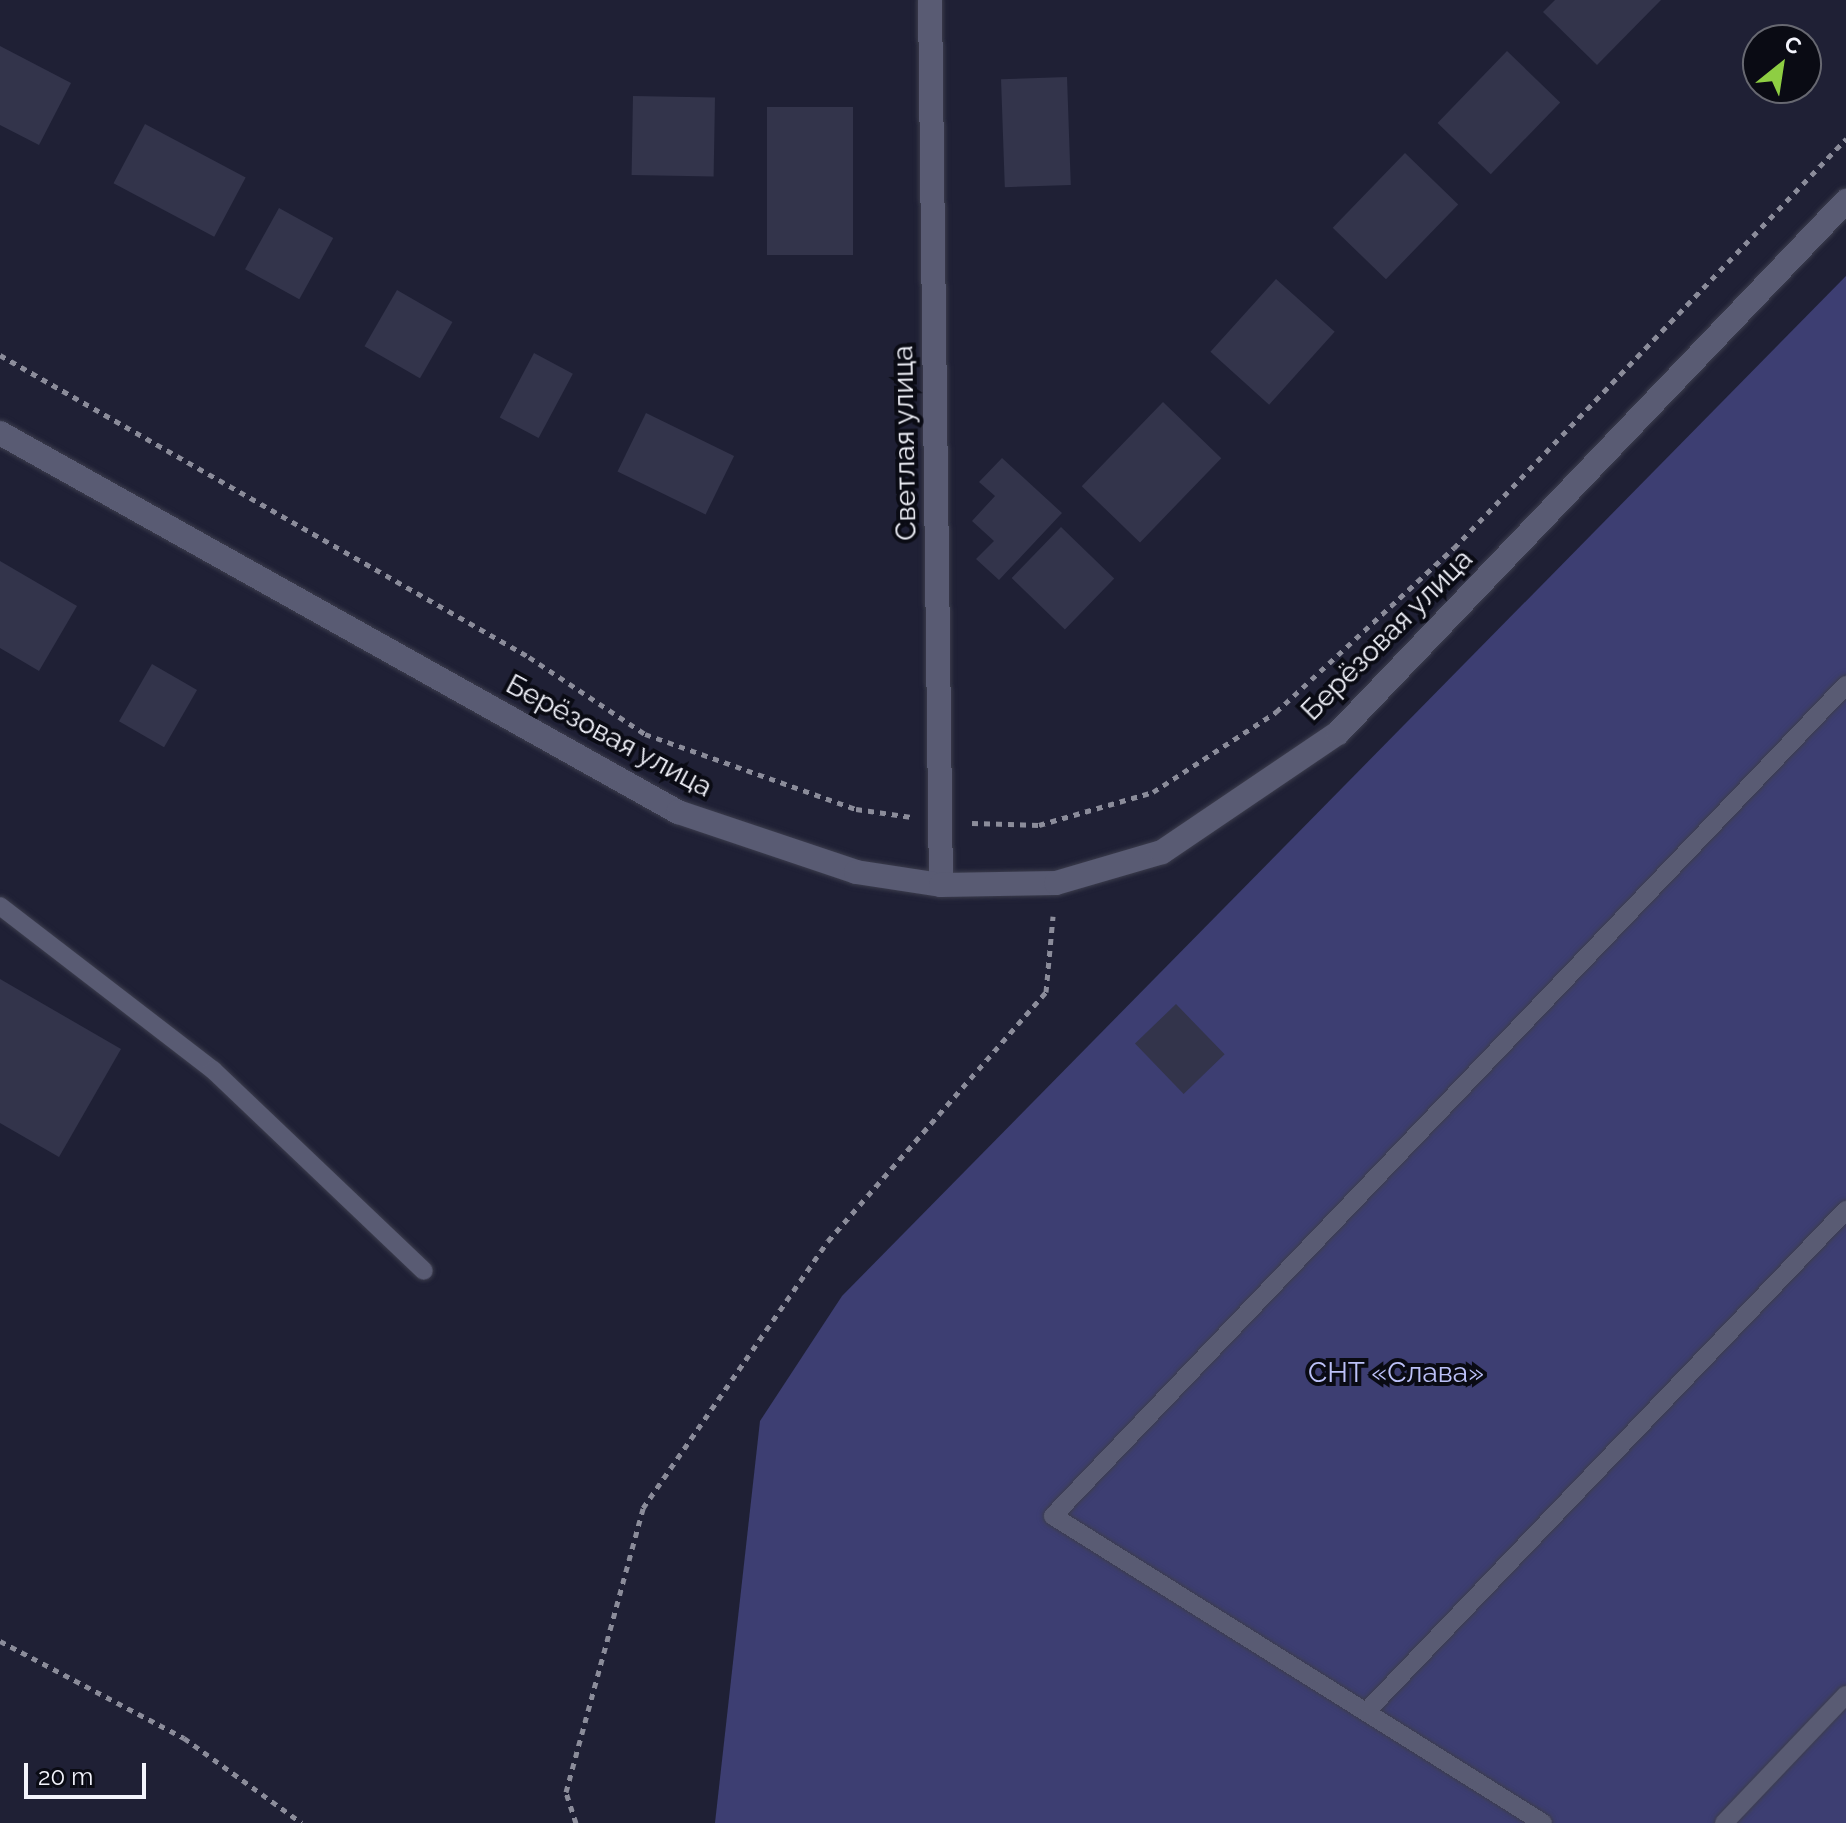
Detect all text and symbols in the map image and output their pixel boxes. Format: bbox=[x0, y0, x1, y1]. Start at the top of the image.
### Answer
north arrow bbox=[1742, 24, 1822, 104]
text: С bbox=[1780, 30, 1806, 60]
street label: Светлая улица bbox=[886, 345, 924, 541]
street label: Берёзовая улица bbox=[1294, 542, 1480, 728]
street label: Берёзовая улица bbox=[500, 667, 718, 805]
park label: СНТ «Слава» bbox=[1308, 1356, 1484, 1390]
scale bar bbox=[28, 1747, 150, 1797]
text: 20 m bbox=[38, 1762, 93, 1791]

